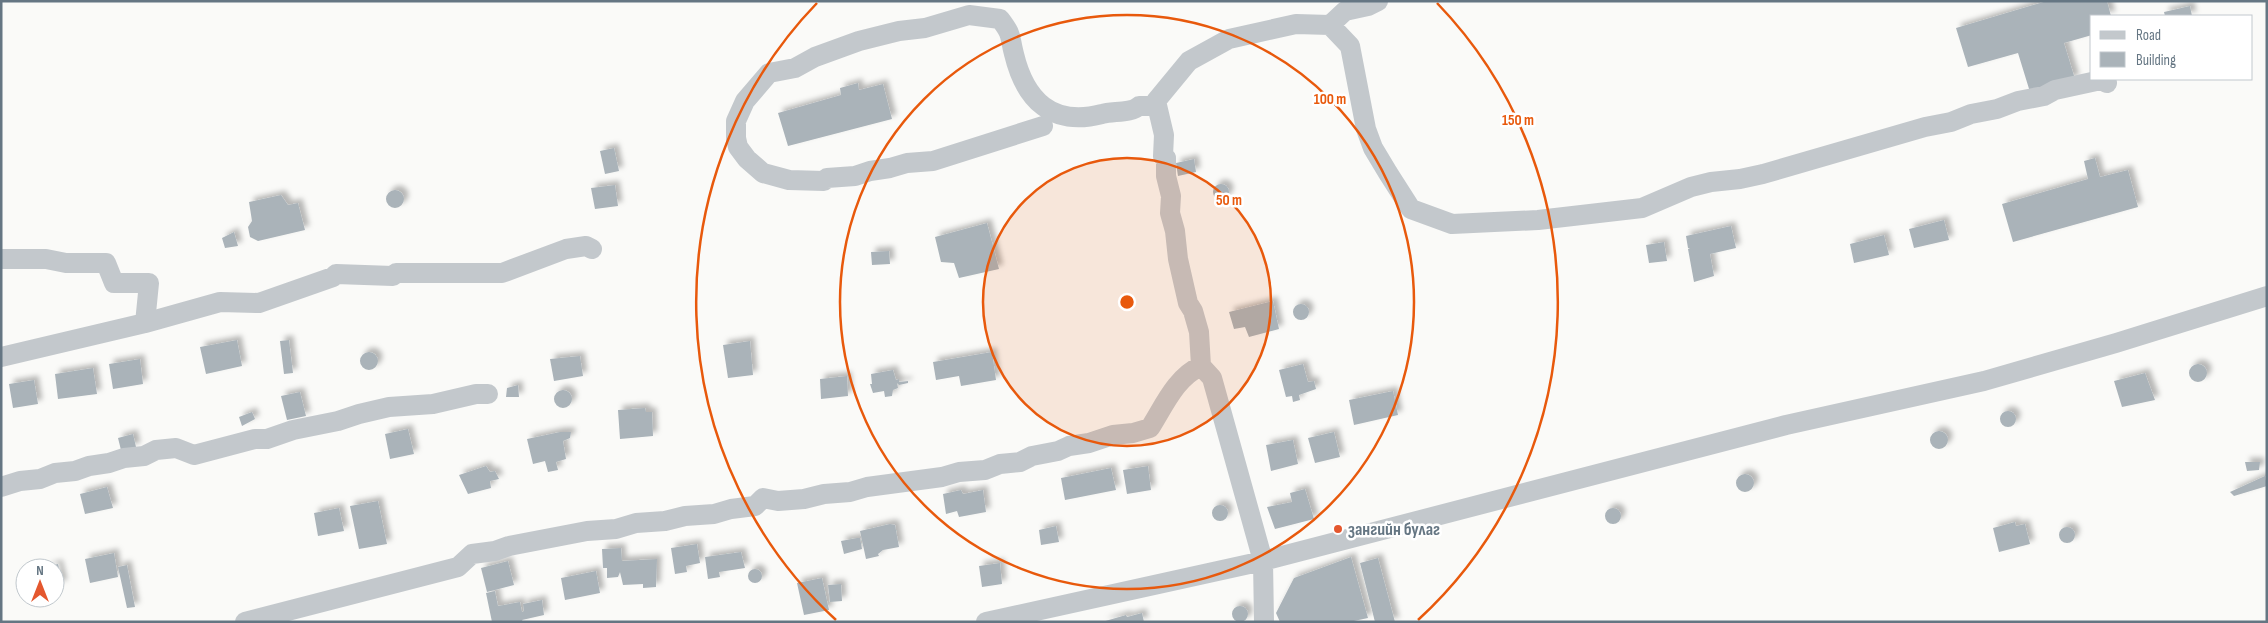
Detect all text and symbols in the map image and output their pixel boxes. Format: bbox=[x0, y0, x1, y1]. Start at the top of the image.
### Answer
legend bbox=[2090, 15, 2253, 80]
text: Road bbox=[2136, 26, 2161, 45]
text: Building bbox=[2136, 51, 2176, 70]
text: 100 m bbox=[1314, 90, 1346, 109]
text: 150 m bbox=[1502, 111, 1534, 130]
text: 50 m bbox=[1216, 191, 1242, 210]
centre of rings bbox=[1118, 293, 1136, 311]
place label: зангийн булаг bbox=[1348, 519, 1440, 540]
marker: зангийн булаг bbox=[1332, 523, 1344, 535]
north arrow bbox=[15, 558, 65, 608]
text: N bbox=[36, 562, 44, 579]

